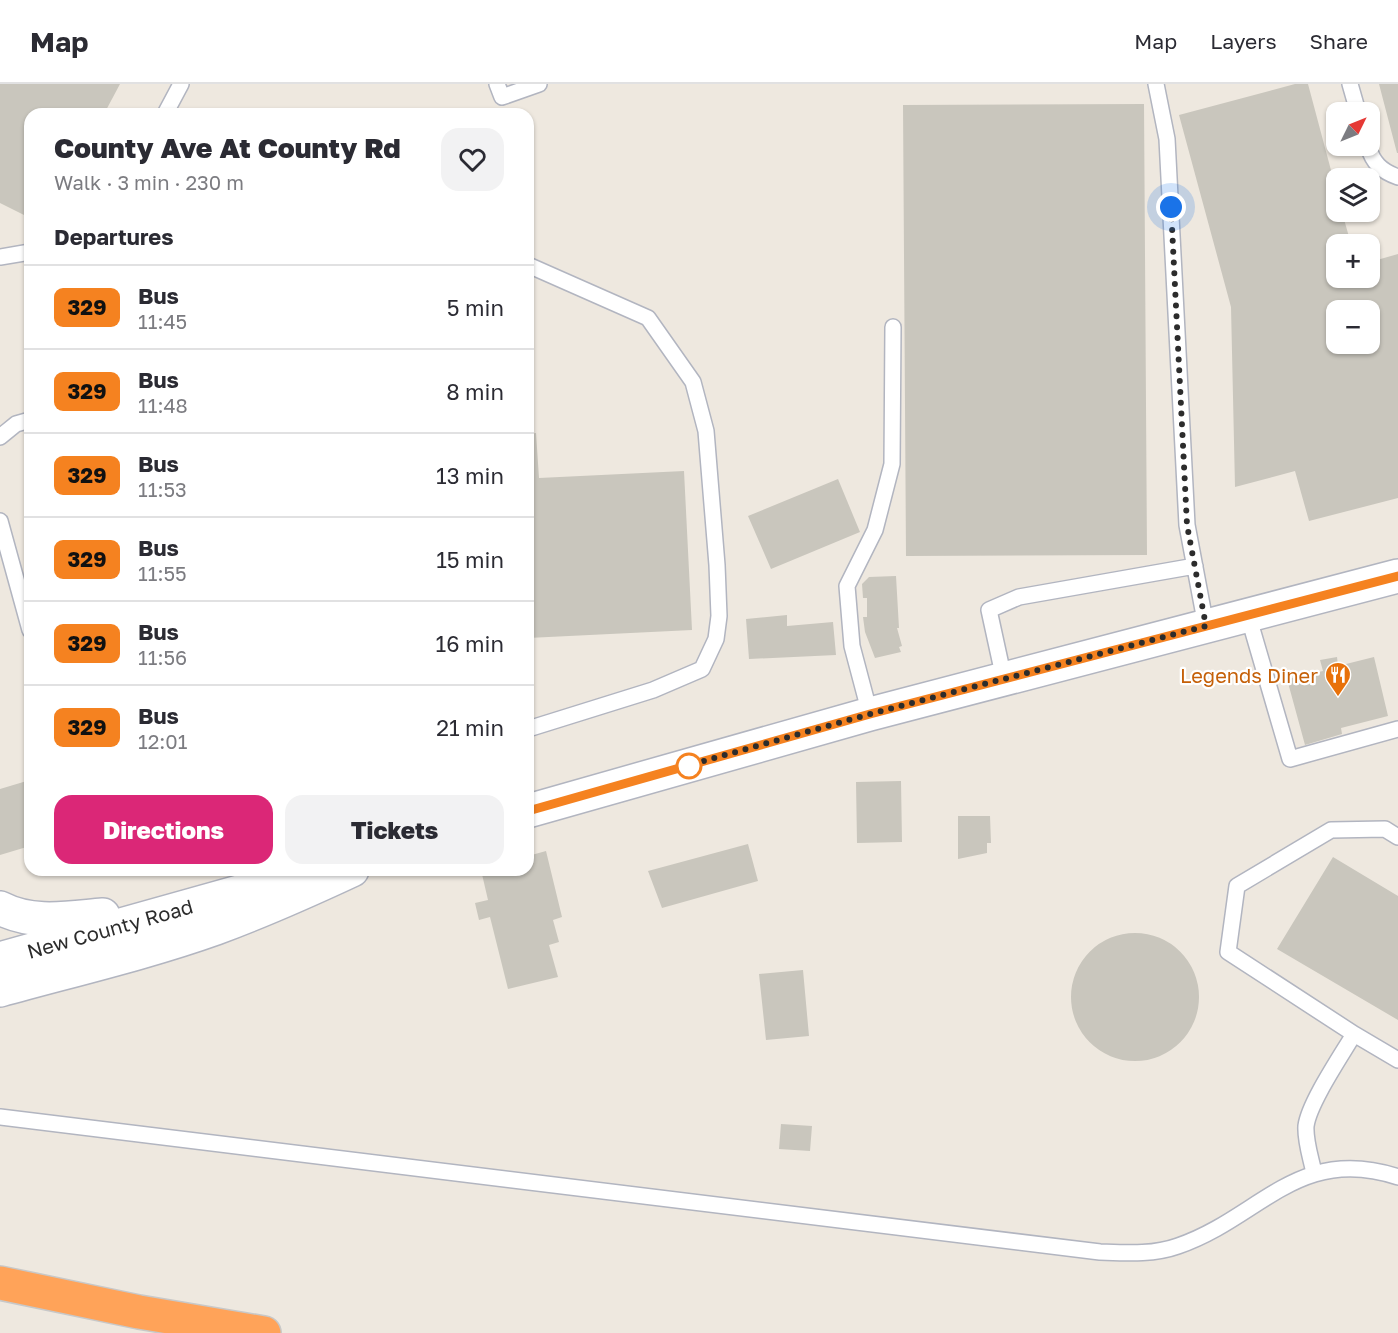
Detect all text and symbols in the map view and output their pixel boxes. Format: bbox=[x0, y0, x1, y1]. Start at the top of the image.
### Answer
text: Map bbox=[30, 25, 88, 58]
text: Map bbox=[1134, 28, 1177, 54]
text: Layers bbox=[1210, 28, 1277, 54]
text: Share bbox=[1310, 28, 1368, 54]
north arrow bbox=[1326, 102, 1380, 156]
map controls bbox=[1326, 102, 1380, 354]
button: heart bbox=[441, 128, 504, 191]
text: County Ave At County Rd bbox=[54, 131, 401, 164]
button: layers bbox=[1326, 168, 1380, 222]
text: Walk · 3 min · 230 m bbox=[54, 170, 244, 194]
your location bbox=[1156, 192, 1186, 222]
text: Departures bbox=[54, 223, 173, 250]
button: + bbox=[1326, 234, 1380, 288]
text: Bus bbox=[138, 282, 179, 309]
text: 329 bbox=[68, 294, 106, 320]
text: 5 min bbox=[447, 294, 504, 321]
button: − bbox=[1326, 300, 1380, 354]
text: 11:45 bbox=[138, 309, 187, 333]
text: Bus bbox=[138, 366, 179, 393]
text: 329 bbox=[68, 378, 106, 404]
text: 8 min bbox=[446, 378, 504, 405]
text: 11:48 bbox=[138, 393, 188, 417]
text: Bus bbox=[138, 450, 179, 477]
text: 329 bbox=[68, 462, 106, 488]
text: 13 min bbox=[436, 462, 504, 489]
text: 11:53 bbox=[138, 477, 187, 501]
text: Bus bbox=[138, 534, 179, 561]
text: 329 bbox=[68, 546, 106, 572]
text: 15 min bbox=[436, 546, 504, 573]
text: 11:55 bbox=[138, 561, 187, 585]
text: Bus bbox=[138, 618, 179, 645]
text: 329 bbox=[68, 630, 106, 656]
text: 16 min bbox=[436, 630, 504, 657]
text: 11:56 bbox=[138, 645, 187, 669]
restaurant icon: Legends Diner bbox=[1323, 660, 1353, 698]
place label: Legends Diner bbox=[1180, 663, 1318, 687]
text: Bus bbox=[138, 702, 179, 729]
text: 329 bbox=[68, 714, 106, 740]
text: 21 min bbox=[436, 714, 504, 741]
text: 12:01 bbox=[138, 729, 187, 753]
unlabelled marker bbox=[676, 753, 702, 779]
button: Directions bbox=[54, 795, 273, 864]
button: Tickets bbox=[285, 795, 504, 864]
street label: New County Road bbox=[24, 894, 195, 963]

